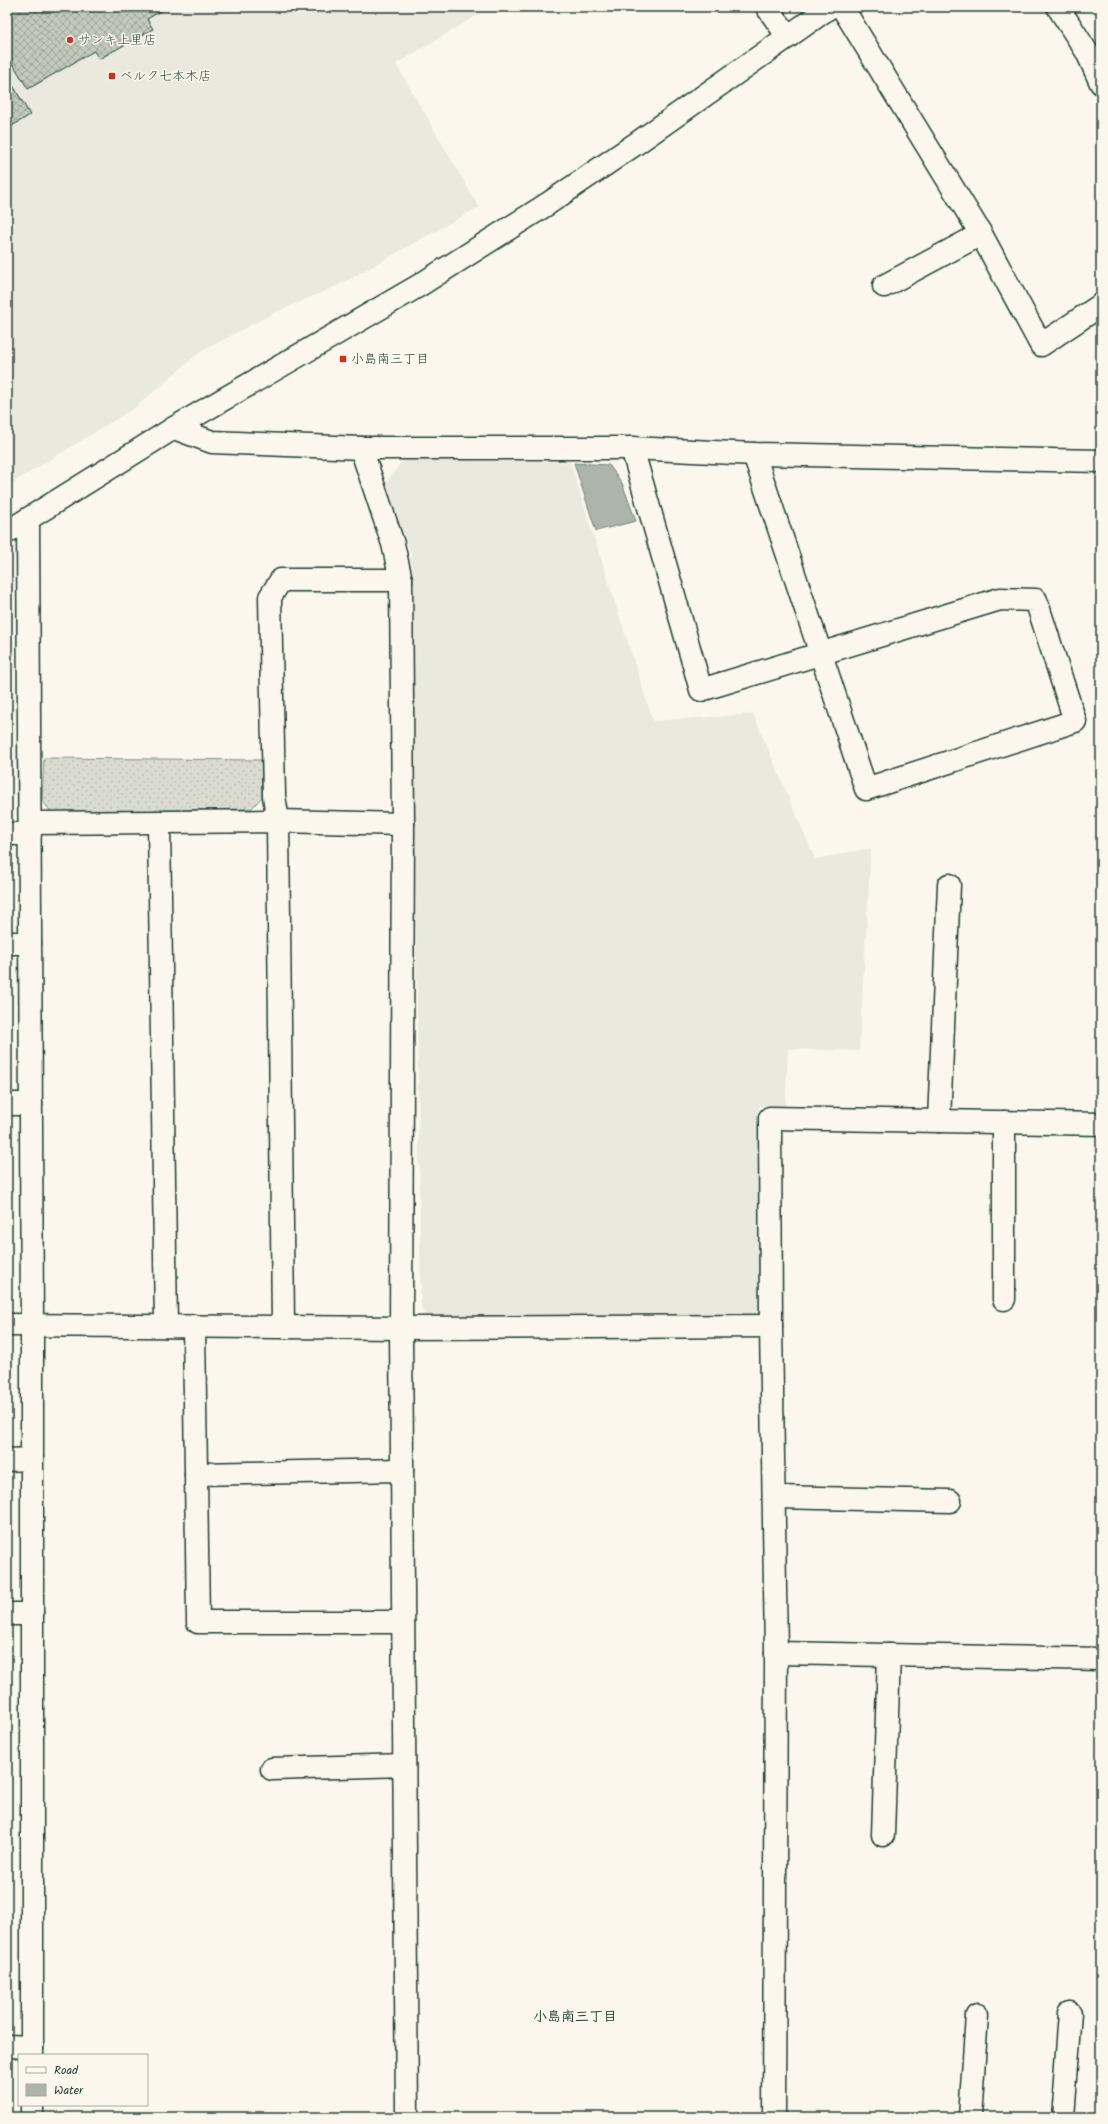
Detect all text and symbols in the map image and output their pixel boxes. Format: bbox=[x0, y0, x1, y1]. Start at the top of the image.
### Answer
place label: サンキ上里店 bbox=[78, 30, 156, 51]
marker: サンキ上里店 bbox=[65, 35, 75, 45]
place label: ベルク七本木店 bbox=[120, 66, 211, 87]
marker: ベルク七本木店 bbox=[107, 71, 117, 81]
place label: 小島南三丁目 bbox=[351, 349, 429, 370]
marker: 小島南三丁目 bbox=[338, 354, 348, 364]
district label: 小島南三丁目 bbox=[533, 2006, 617, 2028]
legend bbox=[18, 2054, 148, 2106]
text: Road bbox=[54, 2061, 79, 2080]
text: Water bbox=[54, 2081, 84, 2100]

